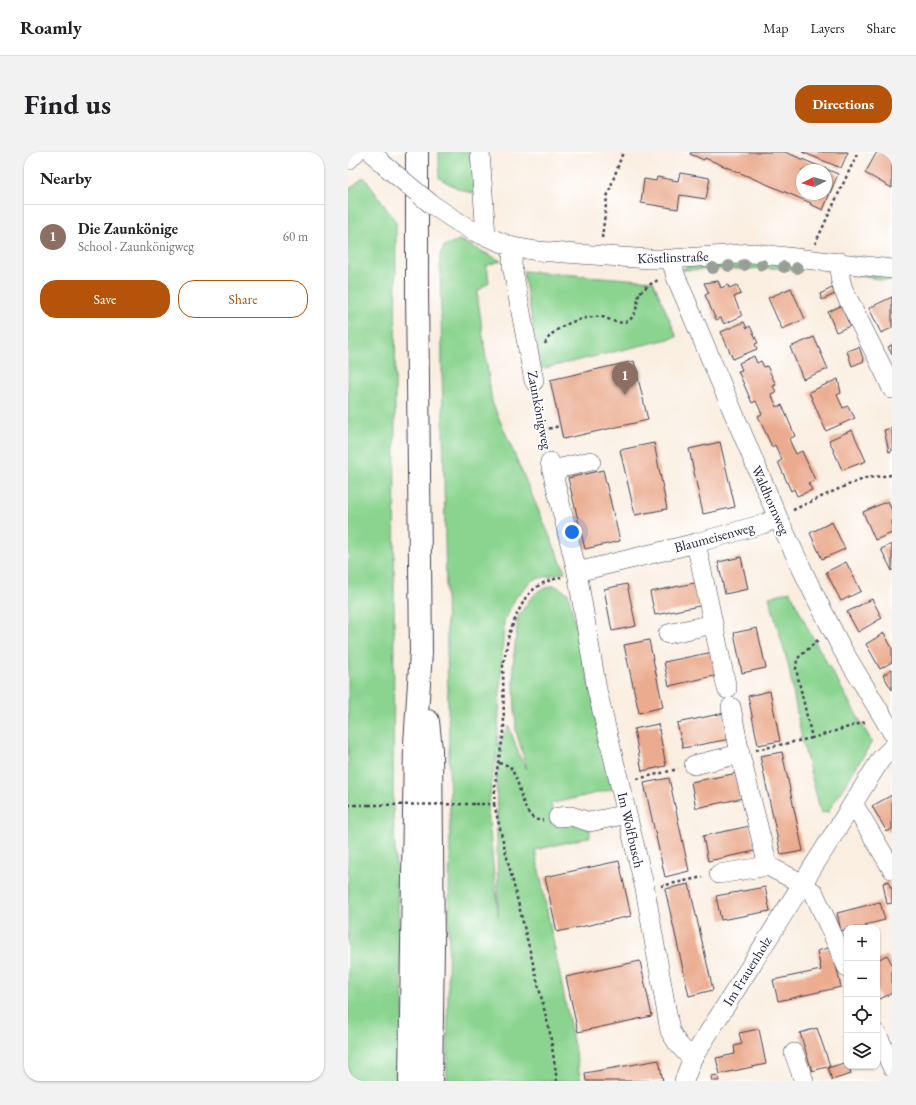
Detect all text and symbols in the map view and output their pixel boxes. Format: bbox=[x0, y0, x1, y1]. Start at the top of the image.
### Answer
text: Roamly bbox=[20, 15, 82, 40]
text: Map bbox=[763, 19, 788, 37]
text: Layers bbox=[810, 19, 845, 37]
text: Share bbox=[867, 19, 896, 37]
button: Directions bbox=[795, 85, 892, 123]
text: Find us bbox=[24, 86, 111, 122]
north arrow bbox=[796, 164, 832, 200]
text: Nearby bbox=[40, 167, 92, 189]
text: Die Zaunkönige bbox=[78, 219, 178, 238]
text: 1 bbox=[50, 228, 56, 245]
text: 60 m bbox=[283, 228, 308, 245]
text: School · Zaunkönigweg bbox=[78, 238, 194, 255]
street label: Köstlinstraße bbox=[637, 247, 709, 267]
button: Save bbox=[40, 280, 170, 318]
button: Share bbox=[178, 280, 308, 318]
pin: 1 bbox=[612, 362, 638, 395]
street label: Zaunkönigweg bbox=[524, 369, 557, 452]
street label: Waldhornweg bbox=[748, 462, 795, 538]
street label: Blaumeisenweg bbox=[672, 517, 757, 556]
your location bbox=[562, 522, 582, 542]
street label: Im Wolfbusch bbox=[614, 790, 648, 870]
map controls bbox=[844, 925, 880, 1069]
button: + bbox=[844, 925, 880, 961]
street label: Im Frauenholz bbox=[719, 932, 776, 1009]
button: − bbox=[844, 961, 880, 997]
button: locate bbox=[844, 997, 880, 1033]
button: layers bbox=[844, 1033, 880, 1069]

